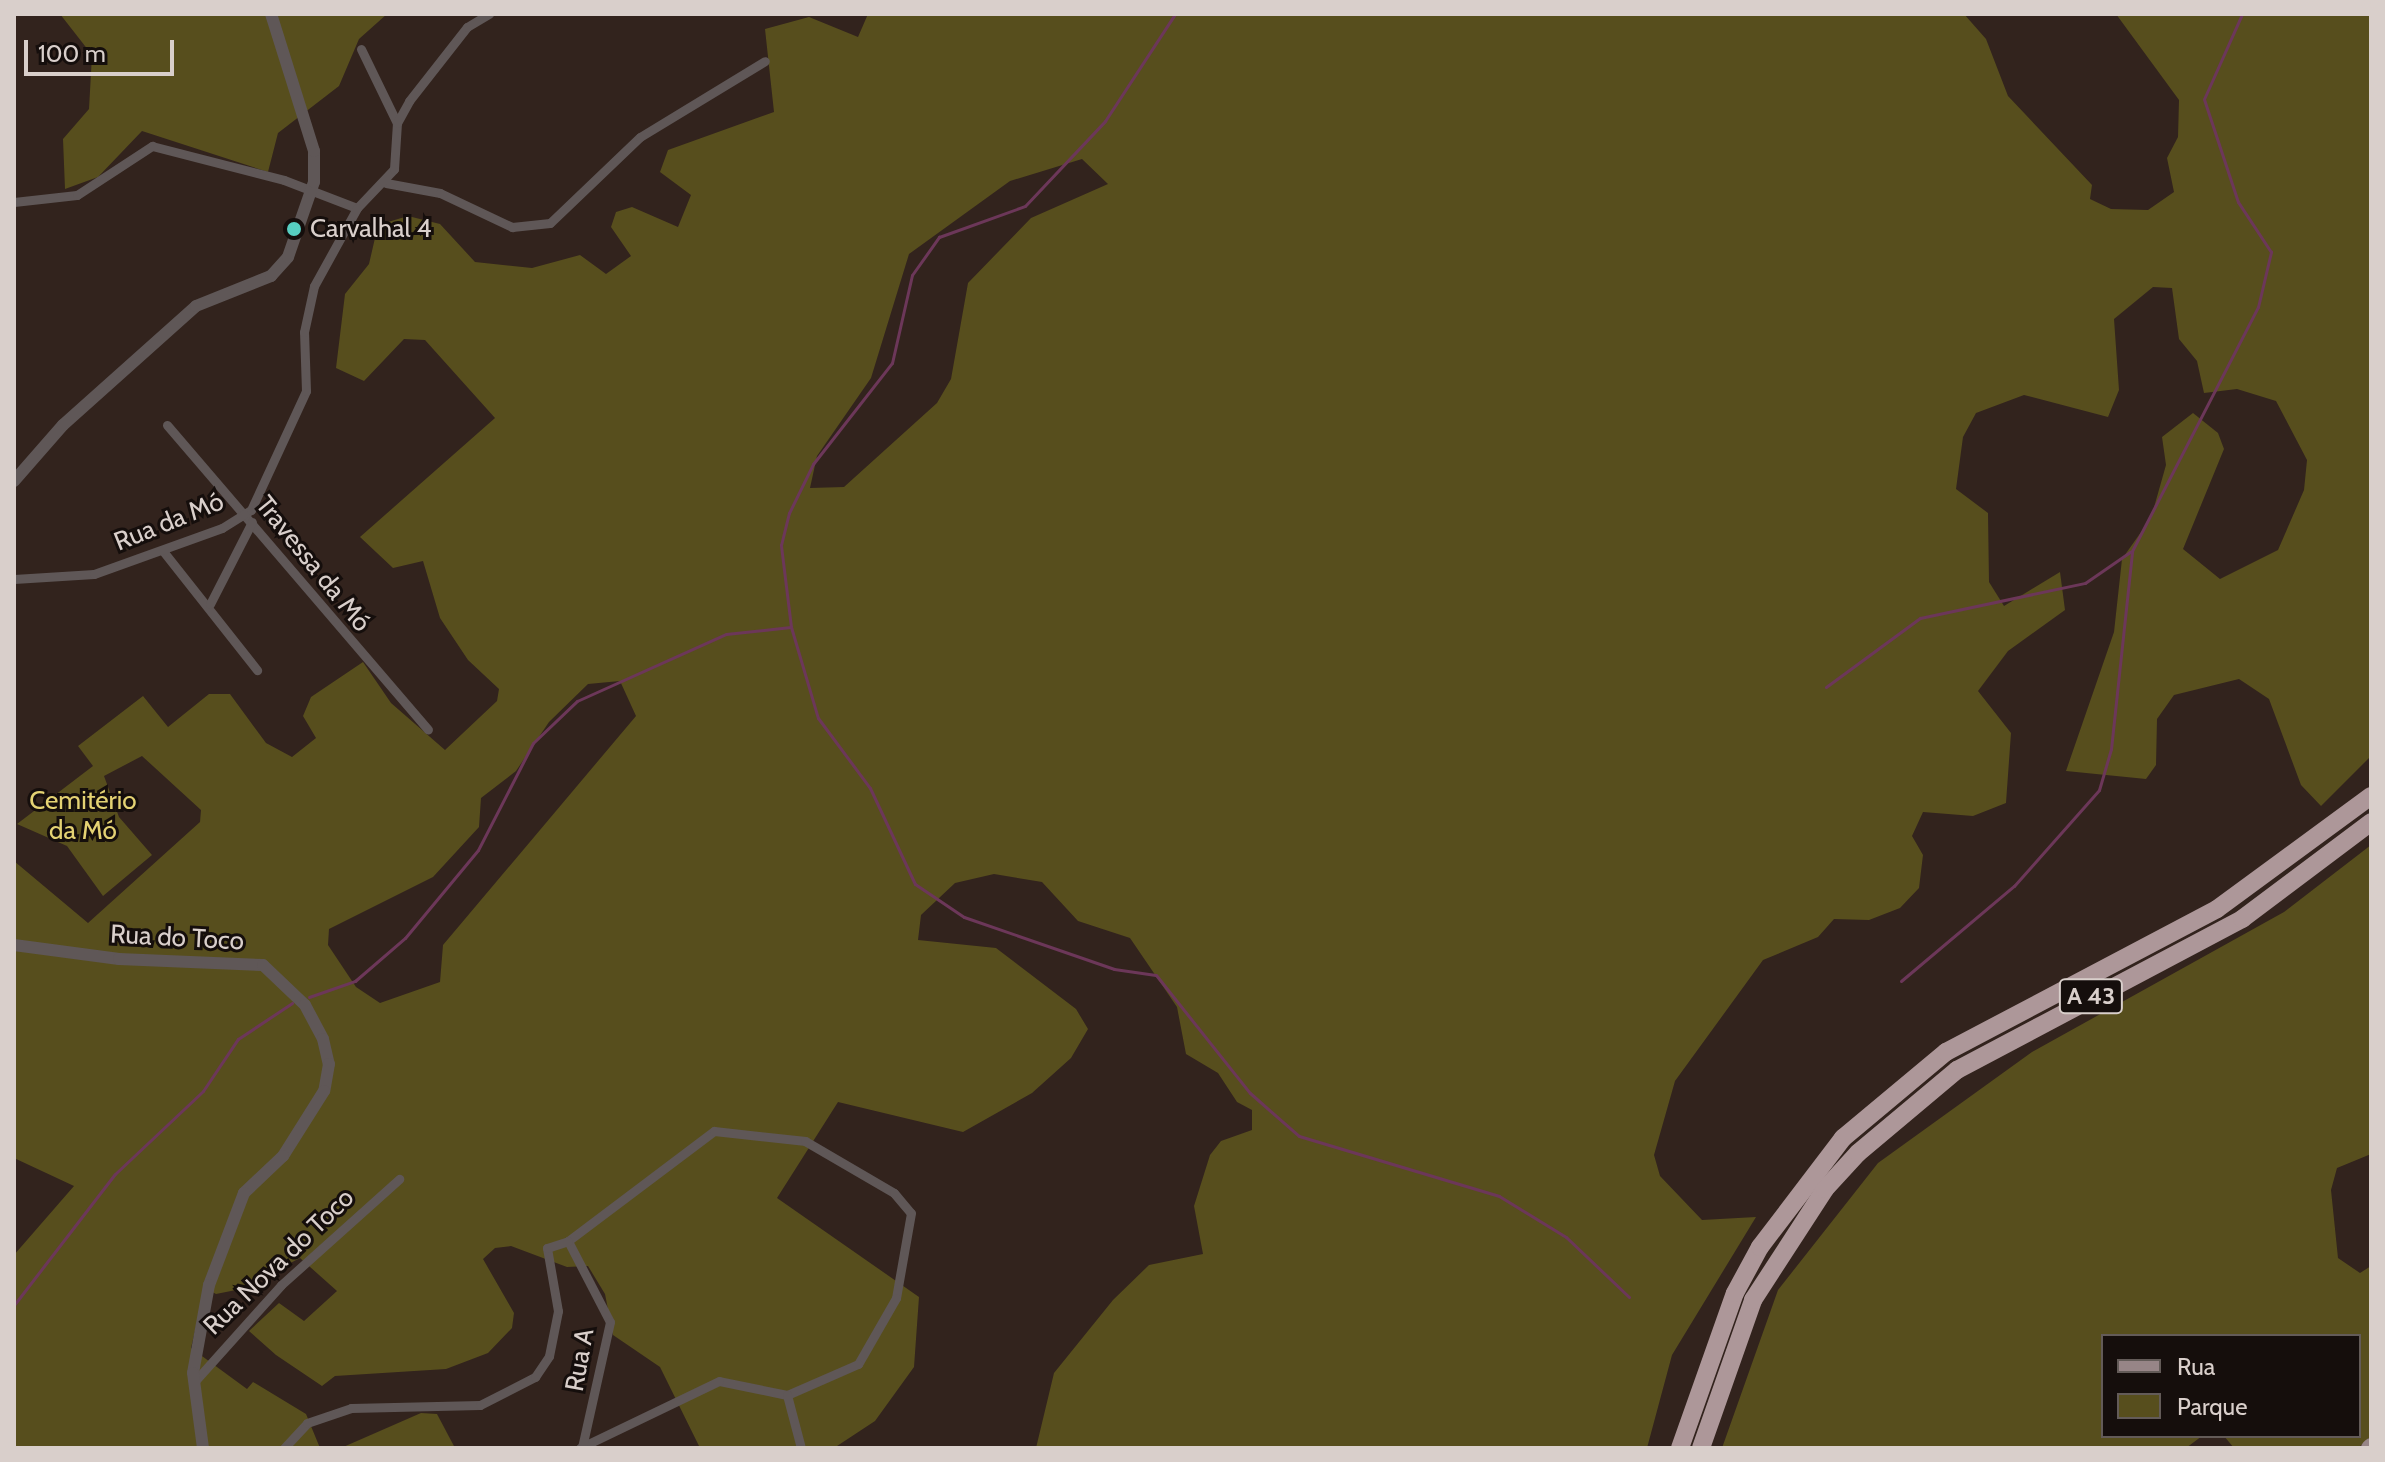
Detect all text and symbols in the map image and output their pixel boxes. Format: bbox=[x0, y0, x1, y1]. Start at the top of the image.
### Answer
scale bar bbox=[28, 24, 178, 74]
text: 100 m bbox=[38, 39, 106, 68]
place label: Carvalhal 4 bbox=[310, 213, 432, 245]
marker: Carvalhal 4 bbox=[285, 220, 303, 238]
street label: Rua da Mó bbox=[110, 486, 228, 558]
street label: Travessa da Mó bbox=[249, 490, 377, 638]
park label: Cemitério da Mó bbox=[29, 785, 137, 846]
street label: Rua do Toco bbox=[109, 919, 245, 957]
road number: A 43 bbox=[2057, 976, 2125, 1016]
street label: Rua Nova do Toco bbox=[197, 1182, 361, 1342]
street label: Rua A bbox=[559, 1326, 601, 1394]
legend bbox=[2101, 1334, 2361, 1438]
text: Rua bbox=[2177, 1352, 2215, 1381]
text: Parque bbox=[2177, 1392, 2247, 1421]

